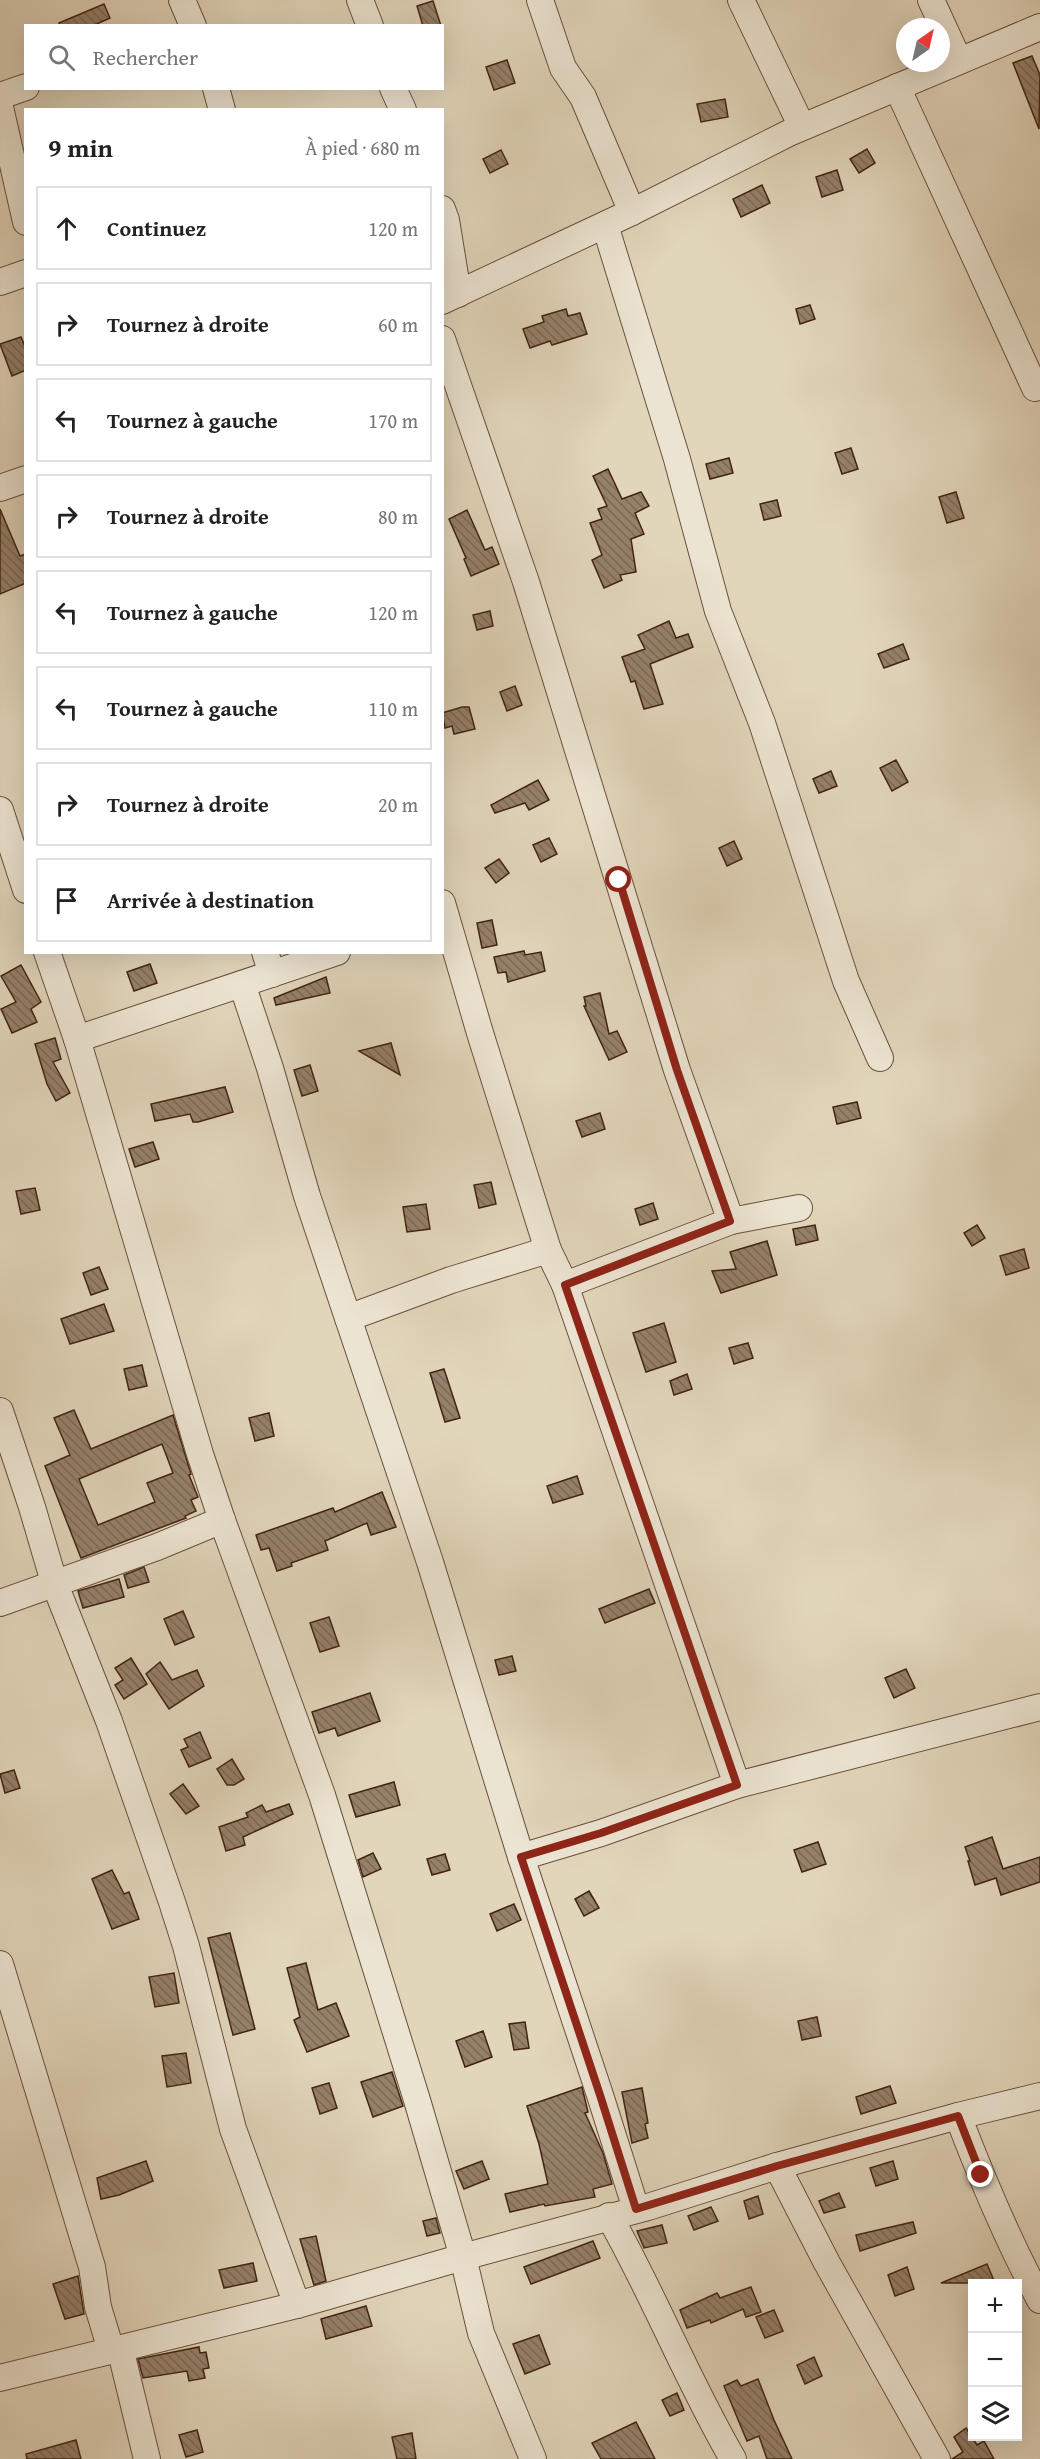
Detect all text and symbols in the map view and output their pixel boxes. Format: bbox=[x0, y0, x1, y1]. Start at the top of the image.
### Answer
north arrow bbox=[896, 18, 950, 72]
search box bbox=[24, 24, 444, 90]
icon: search bbox=[45, 41, 78, 74]
text: Rechercher bbox=[93, 41, 198, 73]
text: 9 min bbox=[48, 128, 113, 167]
text: À pied · 680 m bbox=[305, 133, 420, 162]
icon: ahead bbox=[50, 212, 83, 245]
text: Continuez bbox=[107, 212, 206, 244]
text: 120 m bbox=[368, 214, 418, 243]
icon: right bbox=[50, 308, 83, 341]
text: Tournez à droite bbox=[107, 308, 269, 340]
text: 60 m bbox=[378, 310, 418, 339]
icon: left bbox=[50, 404, 83, 437]
text: Tournez à gauche bbox=[107, 404, 278, 436]
text: 170 m bbox=[368, 406, 418, 435]
icon: right bbox=[50, 500, 83, 533]
text: Tournez à droite bbox=[107, 500, 269, 532]
text: 80 m bbox=[378, 502, 418, 531]
icon: left bbox=[50, 596, 83, 629]
text: Tournez à gauche bbox=[107, 596, 278, 628]
text: 120 m bbox=[368, 598, 418, 627]
icon: left bbox=[50, 692, 83, 725]
text: Tournez à gauche bbox=[107, 692, 278, 724]
text: 110 m bbox=[368, 694, 418, 723]
icon: right bbox=[50, 788, 83, 821]
text: Tournez à droite bbox=[107, 788, 269, 820]
text: 20 m bbox=[378, 790, 418, 819]
route start bbox=[605, 866, 631, 892]
icon: arrive bbox=[50, 884, 83, 917]
text: Arrivée à destination bbox=[107, 884, 314, 916]
route end bbox=[967, 2161, 993, 2187]
map controls bbox=[968, 2279, 1022, 2441]
button: + bbox=[968, 2279, 1022, 2333]
button: − bbox=[968, 2333, 1022, 2387]
button: layers bbox=[968, 2387, 1022, 2441]

